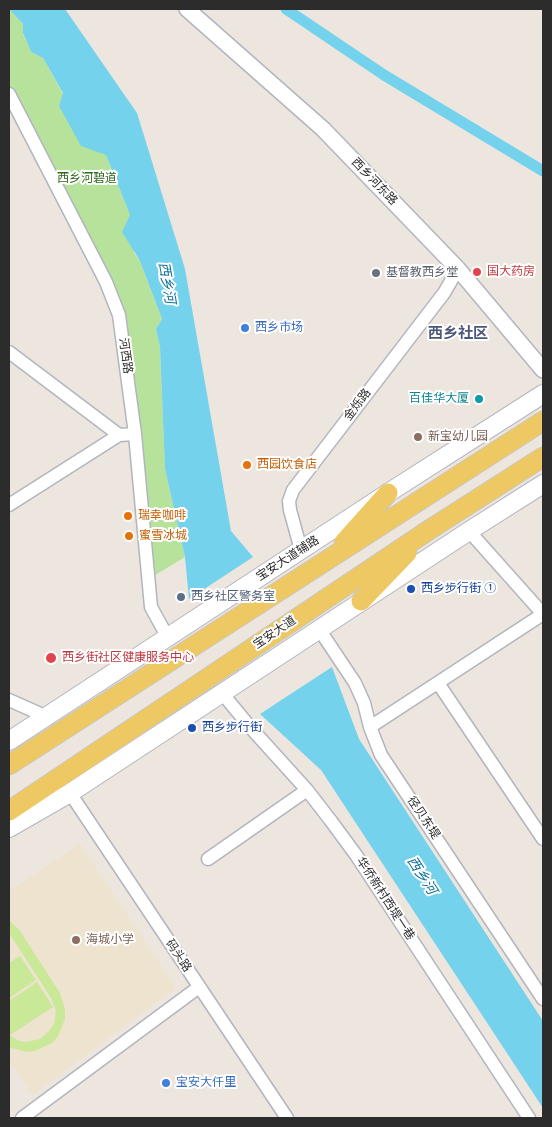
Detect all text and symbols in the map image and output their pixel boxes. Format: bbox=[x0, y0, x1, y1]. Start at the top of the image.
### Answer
street label: 西乡河东路 bbox=[348, 155, 400, 209]
park label: 西乡河碧道 bbox=[57, 172, 117, 186]
water label: 西乡河 bbox=[154, 261, 178, 305]
place label: 国大药房 bbox=[487, 265, 535, 279]
place label: 基督教西乡堂 bbox=[386, 266, 458, 280]
marker: 国大药房 bbox=[471, 266, 483, 278]
marker: 基督教西乡堂 bbox=[370, 267, 382, 279]
place label: 西乡市场 bbox=[255, 321, 303, 335]
marker: 西乡市场 bbox=[239, 322, 251, 334]
district label: 西乡社区 bbox=[428, 325, 488, 343]
street label: 河西路 bbox=[115, 337, 135, 375]
street label: 金烁路 bbox=[341, 386, 375, 424]
place label: 百佳华大厦 bbox=[409, 392, 469, 406]
marker: 百佳华大厦 bbox=[473, 393, 485, 405]
place label: 新宝幼儿园 bbox=[428, 430, 488, 444]
marker: 新宝幼儿园 bbox=[412, 431, 424, 443]
place label: 西园饮食店 bbox=[257, 458, 317, 472]
marker: 西园饮食店 bbox=[241, 459, 253, 471]
place label: 瑞幸咖啡 bbox=[138, 509, 186, 523]
marker: 瑞幸咖啡 bbox=[122, 510, 134, 522]
place label: 蜜雪冰城 bbox=[139, 529, 187, 543]
marker: 蜜雪冰城 bbox=[123, 530, 135, 542]
street label: 宝安大道辅路 bbox=[254, 533, 322, 585]
place label: 西乡步行街 ① bbox=[421, 582, 496, 596]
marker: 西乡步行街 ① bbox=[405, 583, 417, 595]
place label: 西乡社区警务室 bbox=[191, 590, 275, 604]
marker: 西乡社区警务室 bbox=[175, 591, 187, 603]
street label: 宝安大道 bbox=[251, 614, 299, 652]
marker: 西乡街社区健康服务中心 bbox=[44, 651, 58, 665]
place label: 西乡街社区健康服务中心 bbox=[62, 651, 194, 665]
place label: 西乡步行街 bbox=[202, 721, 262, 735]
marker: 西乡步行街 bbox=[186, 722, 198, 734]
street label: 径贝东堤 bbox=[404, 794, 442, 842]
water label: 西乡河 bbox=[403, 854, 439, 898]
street label: 华侨新村西堤一巷 bbox=[353, 855, 417, 943]
place label: 海城小学 bbox=[86, 933, 134, 947]
marker: 海城小学 bbox=[70, 934, 82, 946]
street label: 码头路 bbox=[162, 937, 194, 975]
place label: 宝安大仟里 bbox=[176, 1076, 236, 1090]
marker: 宝安大仟里 bbox=[160, 1077, 172, 1089]

